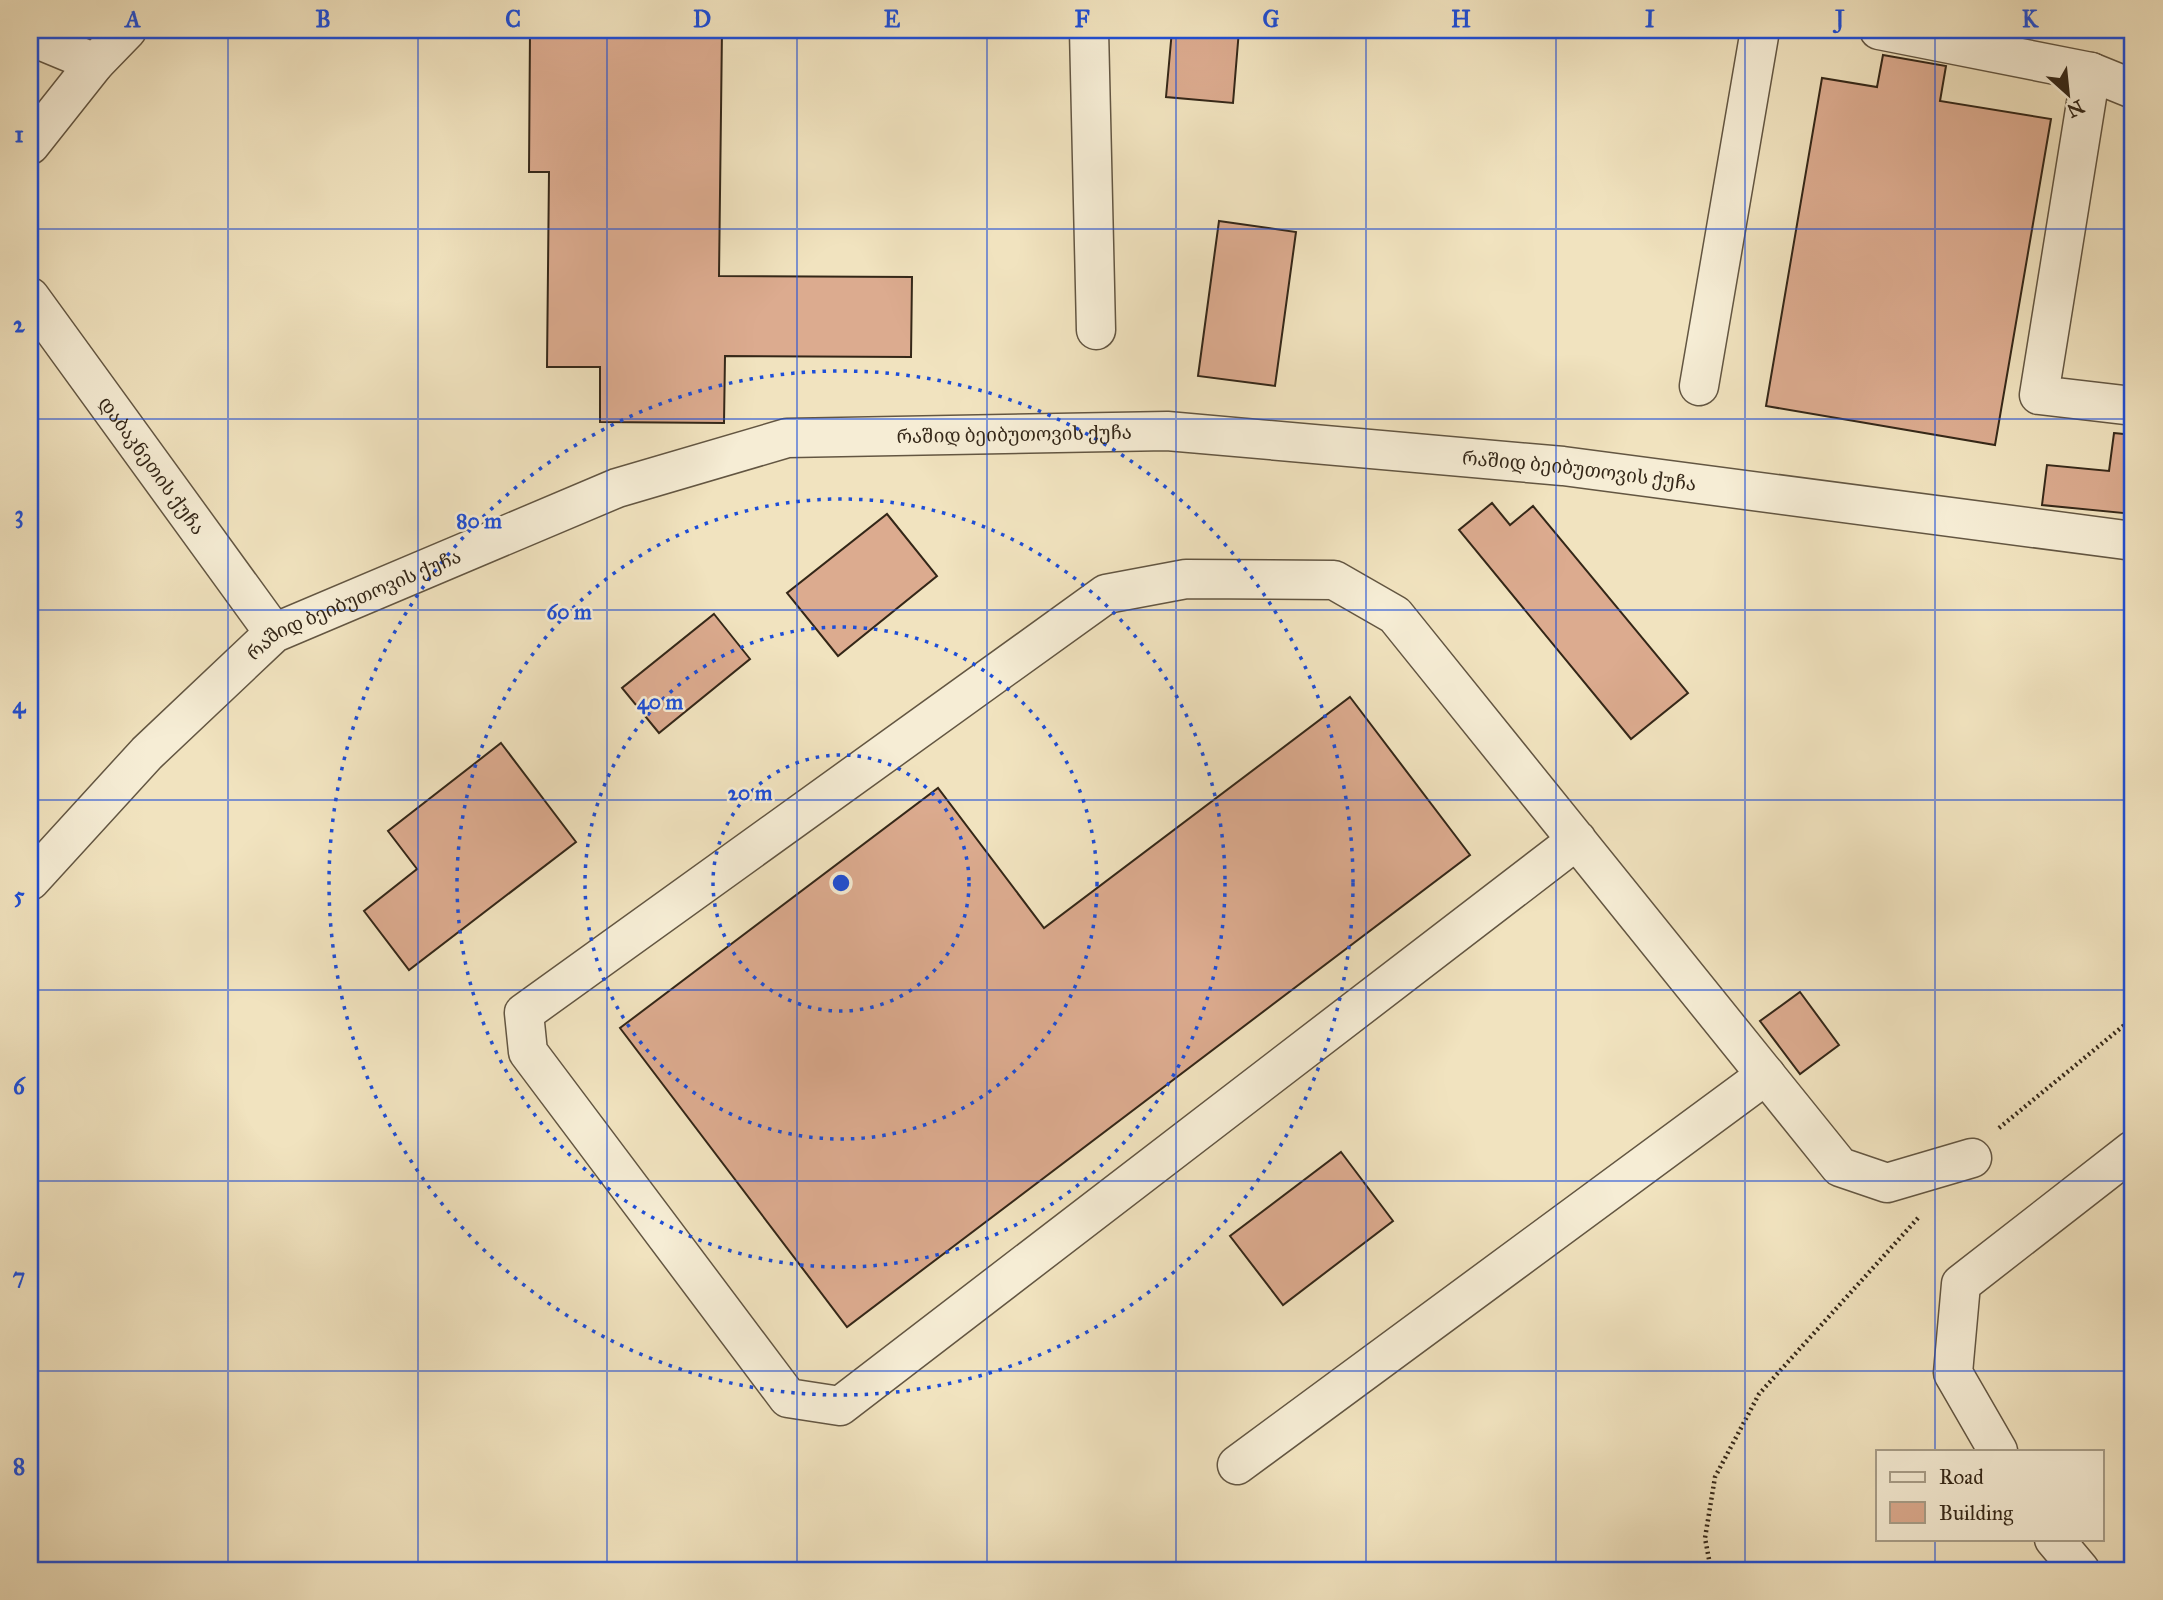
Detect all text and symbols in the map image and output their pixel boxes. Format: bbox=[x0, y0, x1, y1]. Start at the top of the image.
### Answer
text: A bbox=[123, 5, 141, 33]
text: B bbox=[315, 5, 331, 33]
text: C bbox=[505, 5, 521, 33]
text: D bbox=[693, 5, 711, 33]
text: E bbox=[884, 5, 901, 33]
text: F bbox=[1074, 5, 1090, 33]
text: G bbox=[1263, 5, 1280, 33]
text: H bbox=[1451, 5, 1471, 33]
text: I bbox=[1645, 5, 1655, 33]
text: J bbox=[1832, 5, 1845, 34]
text: K bbox=[2022, 5, 2040, 33]
north arrow bbox=[2034, 60, 2104, 130]
text: N bbox=[2063, 95, 2088, 123]
text: 1 bbox=[14, 120, 24, 148]
text: 2 bbox=[13, 310, 25, 338]
street label: დაბაკნეთის ქუჩა bbox=[94, 392, 210, 539]
street label: რაშიდ ბეიბუთოვის ქუჩა bbox=[896, 421, 1132, 448]
street label: რაშიდ ბეიბუთოვის ქუჩა bbox=[1461, 446, 1698, 495]
text: 3 bbox=[14, 500, 24, 529]
text: 80 m bbox=[456, 508, 502, 534]
street label: რაშიდ ბეიბუთოვის ქუჩა bbox=[242, 544, 464, 665]
text: 60 m bbox=[546, 599, 592, 625]
text: 40 m bbox=[637, 689, 683, 715]
text: 4 bbox=[13, 691, 27, 719]
text: 20 m bbox=[728, 780, 773, 806]
centre of rings bbox=[829, 871, 853, 895]
text: 5 bbox=[14, 881, 25, 909]
text: 6 bbox=[13, 1072, 26, 1100]
text: 7 bbox=[13, 1262, 25, 1290]
legend bbox=[1876, 1450, 2104, 1540]
text: 8 bbox=[13, 1452, 25, 1480]
text: Road bbox=[1939, 1464, 1984, 1490]
text: Building bbox=[1939, 1500, 2013, 1526]

